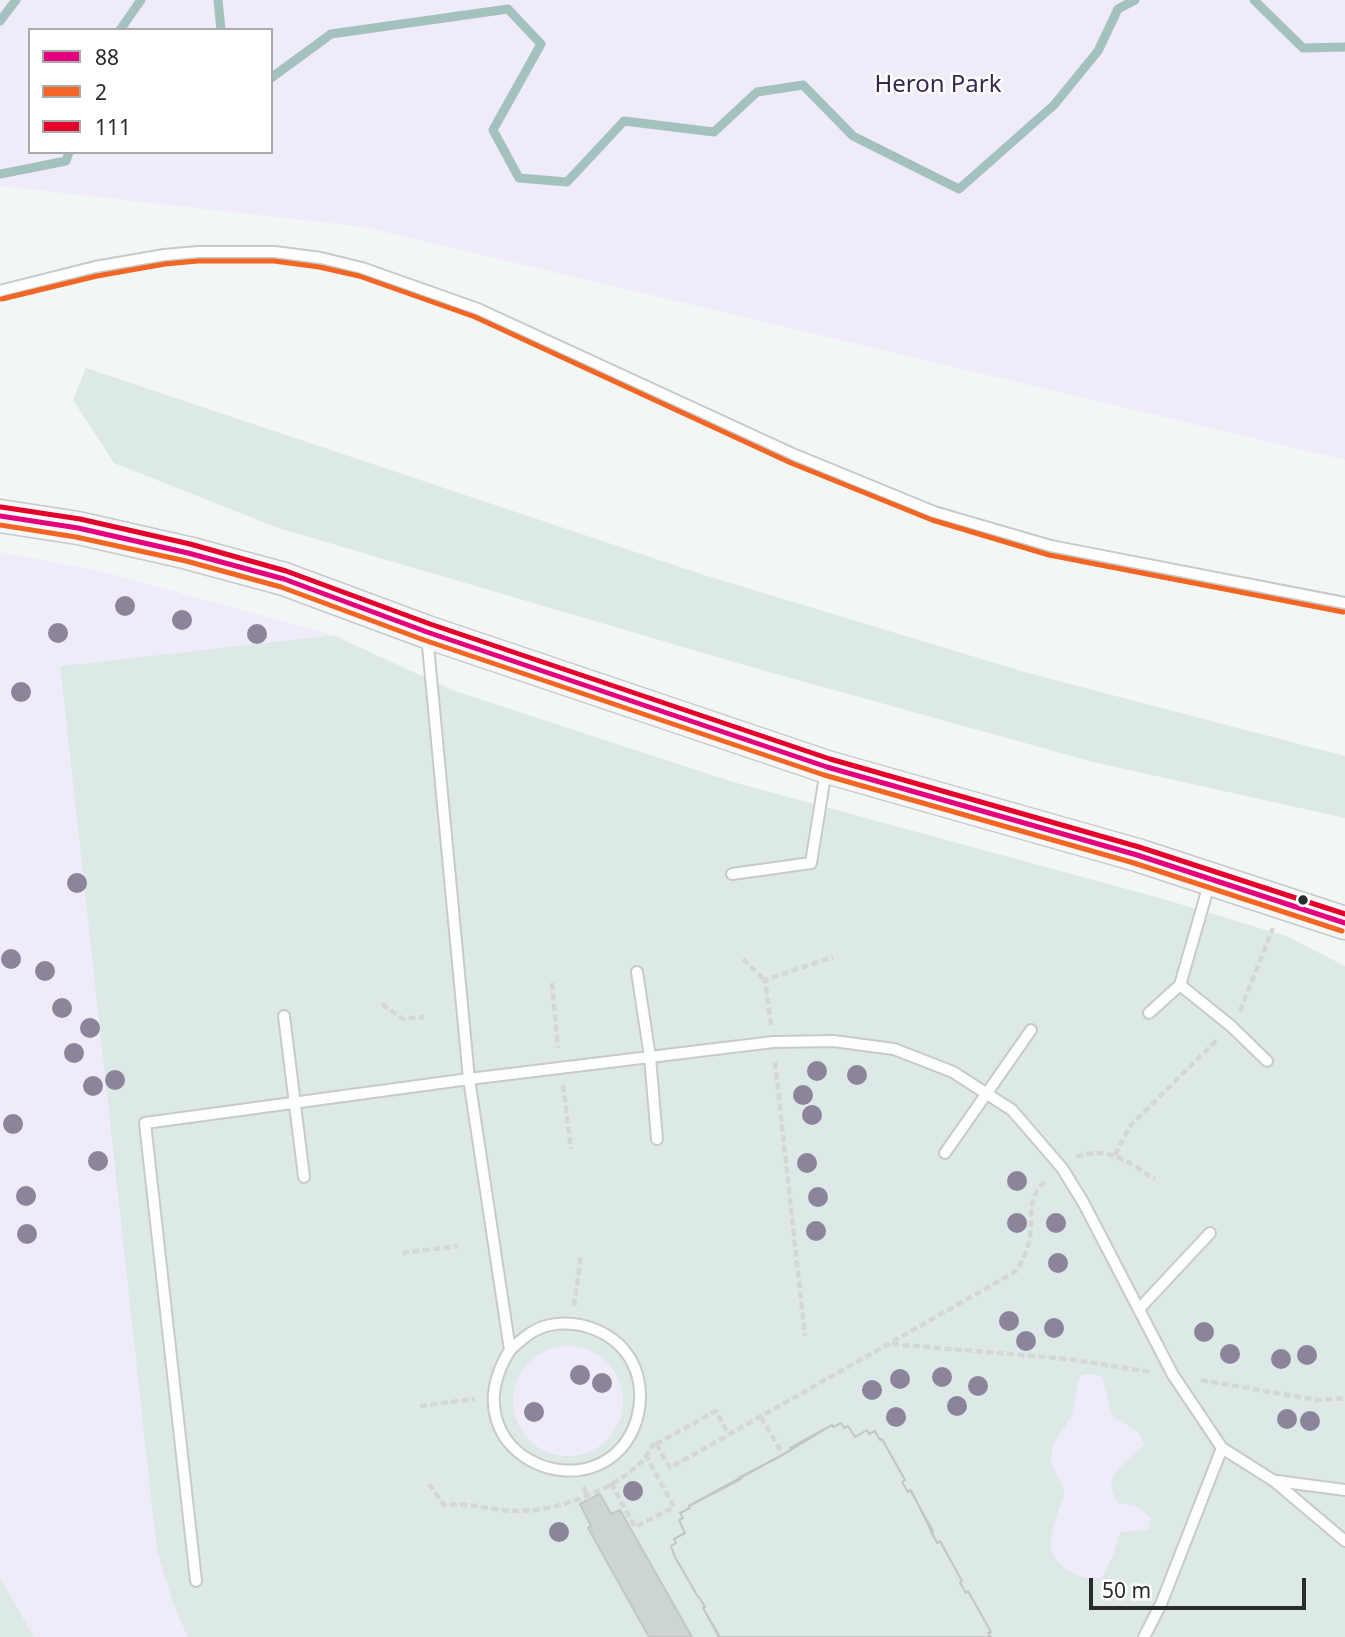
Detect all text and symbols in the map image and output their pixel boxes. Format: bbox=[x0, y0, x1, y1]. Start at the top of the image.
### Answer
legend bbox=[28, 28, 273, 154]
text: 88 bbox=[95, 43, 119, 71]
park label: Heron Park bbox=[874, 71, 1002, 99]
text: 2 bbox=[95, 78, 107, 106]
text: 111 bbox=[95, 113, 131, 141]
unlabelled marker bbox=[1296, 893, 1310, 907]
scale bar bbox=[1093, 1564, 1310, 1608]
text: 50 m bbox=[1102, 1576, 1151, 1604]

